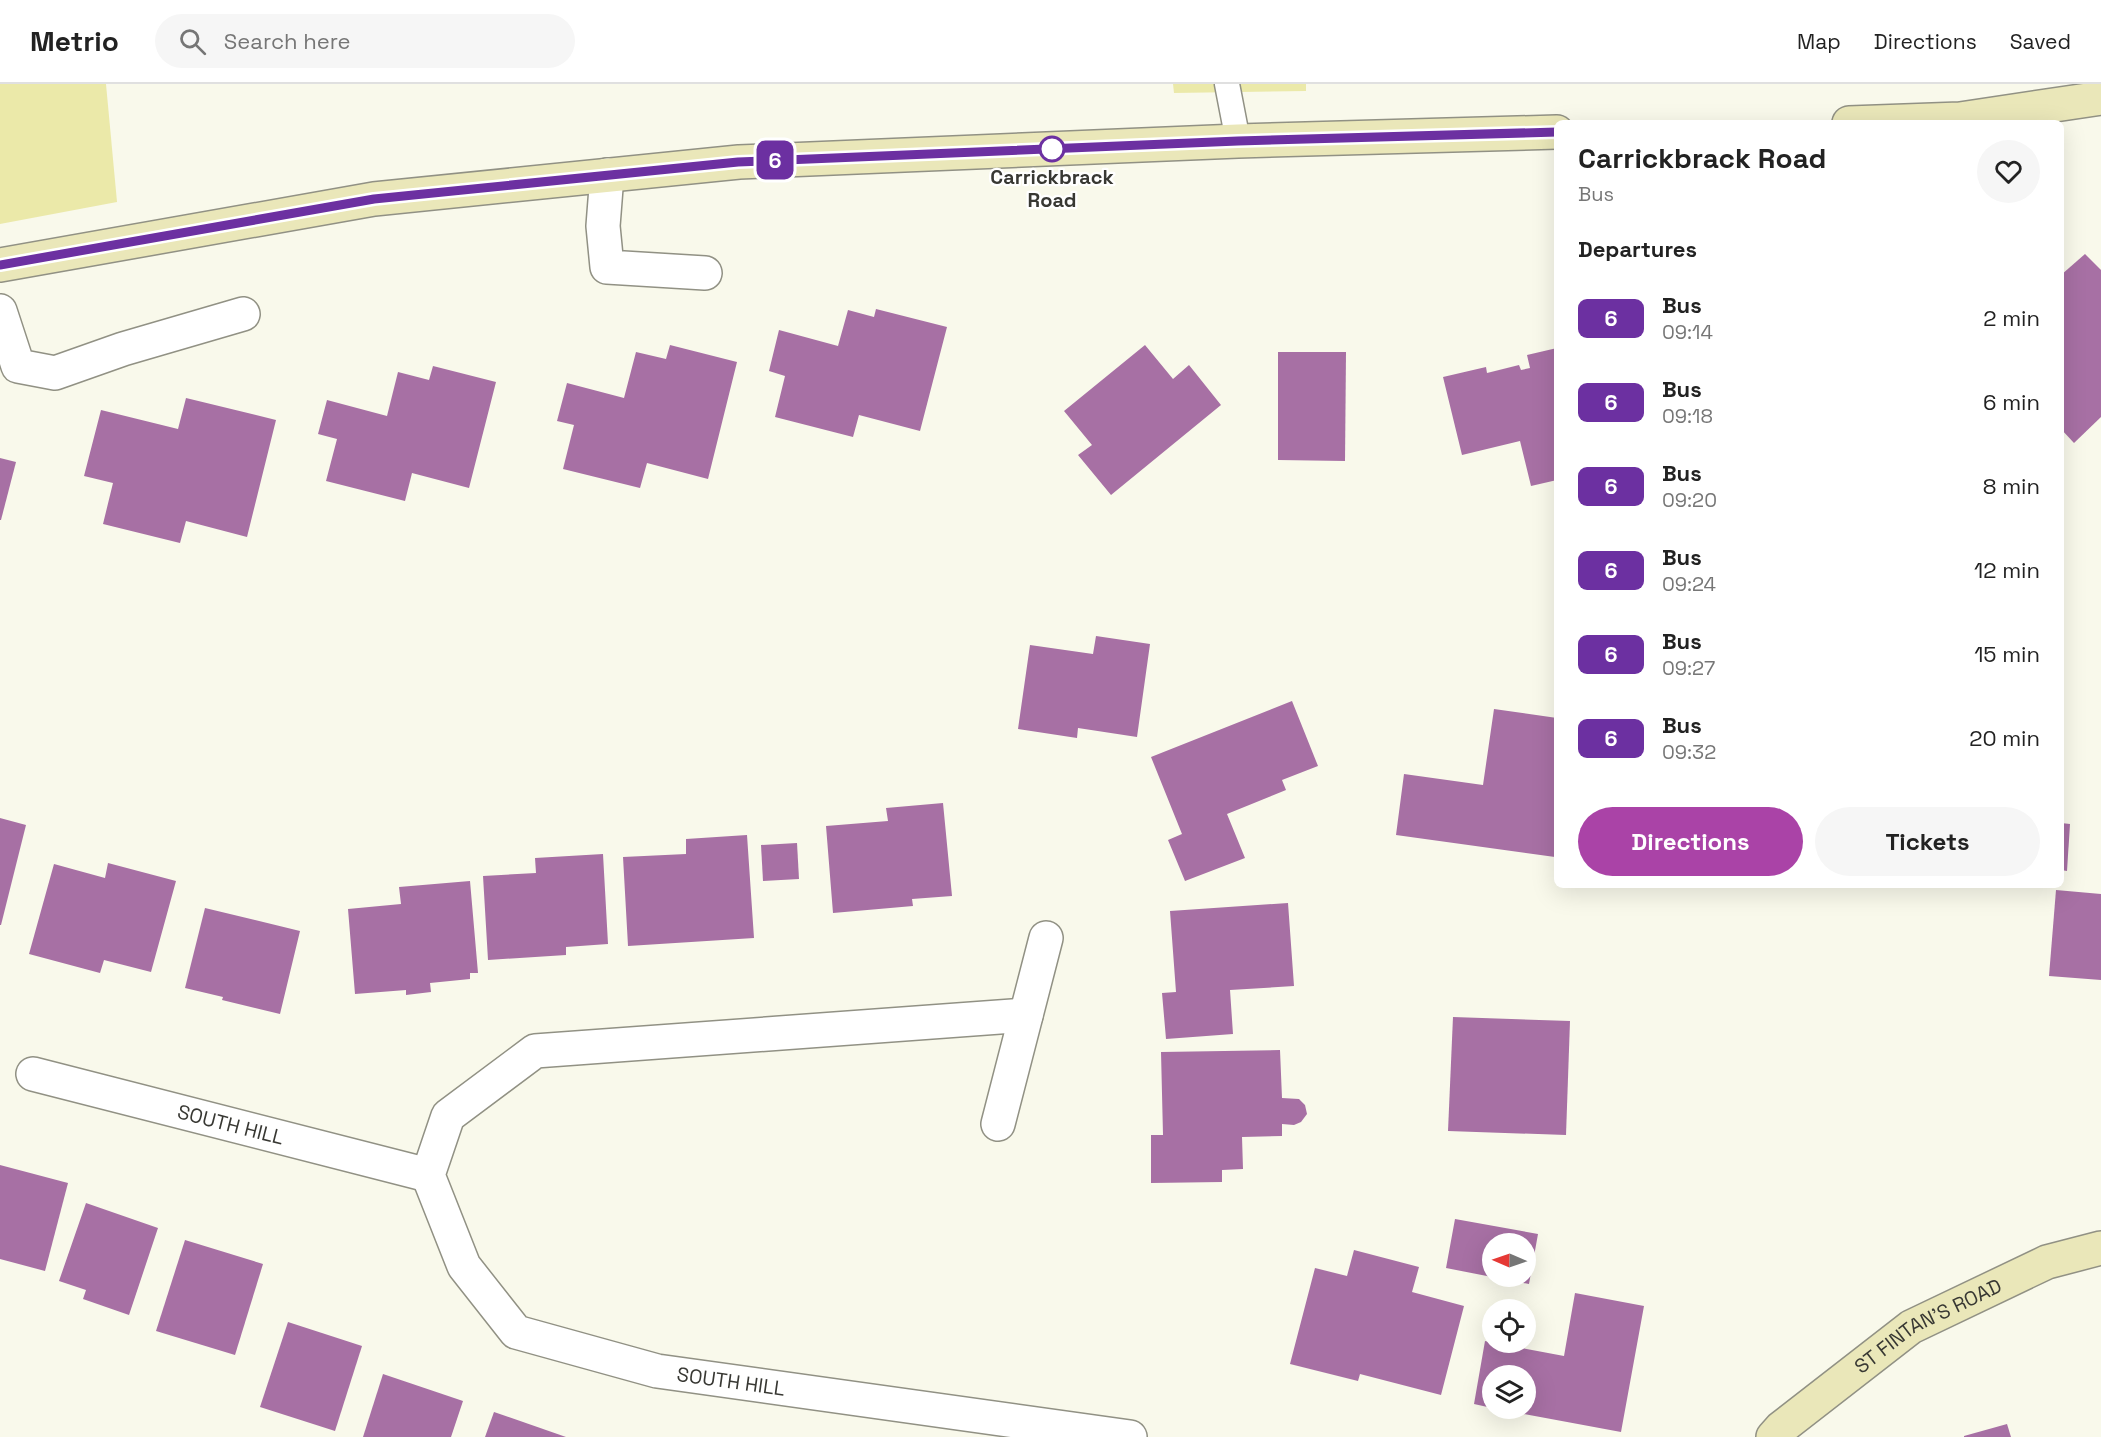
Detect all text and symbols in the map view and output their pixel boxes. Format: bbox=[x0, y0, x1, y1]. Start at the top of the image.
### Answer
search box bbox=[155, 14, 575, 68]
text: Metrio bbox=[30, 23, 119, 59]
icon: search bbox=[176, 25, 209, 58]
text: Search here bbox=[224, 27, 351, 55]
text: Map bbox=[1797, 28, 1841, 55]
text: Directions bbox=[1874, 28, 1977, 55]
text: Saved bbox=[2010, 28, 2071, 55]
marker: Carrickbrack Road bbox=[1039, 136, 1065, 162]
line badge: 6 bbox=[756, 140, 794, 180]
text: Carrickbrack Road bbox=[1578, 140, 1826, 176]
button: heart bbox=[1977, 140, 2040, 203]
text: 6 bbox=[769, 147, 781, 174]
place label: Carrickbrack Road bbox=[990, 164, 1114, 213]
text: Bus bbox=[1578, 181, 1614, 207]
text: Departures bbox=[1578, 235, 1697, 263]
text: Bus bbox=[1662, 291, 1702, 319]
text: 2 min bbox=[1983, 304, 2040, 332]
text: 6 bbox=[1605, 305, 1617, 332]
text: 09:14 bbox=[1662, 319, 1713, 345]
text: Bus bbox=[1662, 375, 1702, 403]
text: 6 min bbox=[1983, 388, 2040, 416]
text: 6 bbox=[1605, 389, 1617, 416]
text: 09:18 bbox=[1662, 403, 1713, 429]
text: Bus bbox=[1662, 459, 1702, 487]
text: 8 min bbox=[1983, 472, 2040, 500]
text: 6 bbox=[1605, 473, 1617, 500]
text: 09:20 bbox=[1662, 487, 1717, 513]
text: Bus bbox=[1662, 543, 1702, 571]
text: 12 min bbox=[1974, 556, 2040, 584]
text: 6 bbox=[1605, 557, 1617, 584]
text: 09:24 bbox=[1662, 571, 1716, 597]
text: Bus bbox=[1662, 627, 1702, 655]
text: 15 min bbox=[1974, 640, 2040, 668]
text: 6 bbox=[1605, 641, 1617, 668]
text: 09:27 bbox=[1662, 655, 1715, 681]
text: Bus bbox=[1662, 711, 1702, 739]
text: 20 min bbox=[1969, 724, 2040, 752]
text: 6 bbox=[1605, 725, 1617, 752]
text: 09:32 bbox=[1662, 739, 1716, 765]
button: Directions bbox=[1578, 807, 1803, 876]
button: Tickets bbox=[1815, 807, 2040, 876]
street label: SOUTH HILL bbox=[175, 1098, 287, 1151]
north arrow bbox=[1482, 1233, 1536, 1287]
map controls bbox=[1482, 1233, 1536, 1419]
street label: ST FINTAN'S ROAD bbox=[1849, 1273, 2006, 1379]
button: locate bbox=[1482, 1299, 1536, 1353]
street label: SOUTH HILL bbox=[675, 1361, 787, 1402]
button: layers bbox=[1482, 1365, 1536, 1419]

